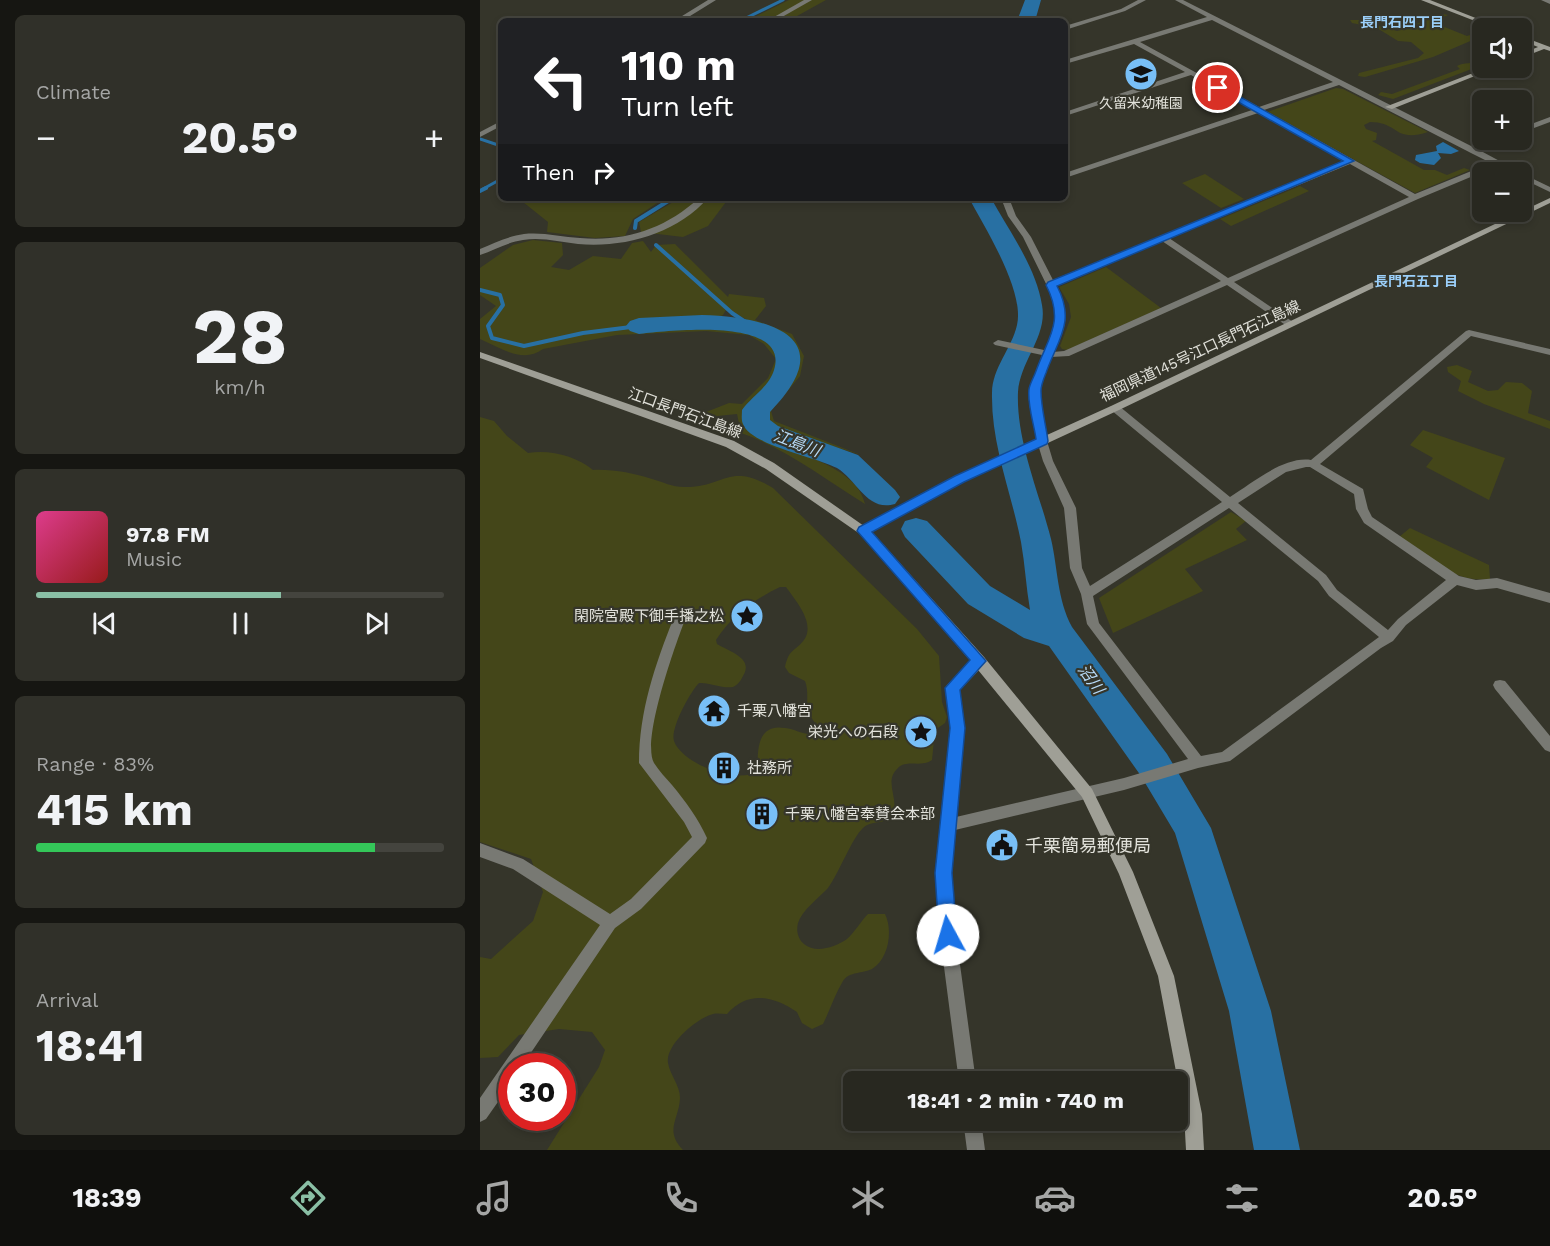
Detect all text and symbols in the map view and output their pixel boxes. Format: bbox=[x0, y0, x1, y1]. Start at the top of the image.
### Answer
district label: 長門石四丁目 bbox=[1360, 14, 1444, 30]
map controls bbox=[1472, 18, 1532, 222]
button: sound bbox=[1472, 18, 1532, 78]
text: 110 m bbox=[621, 41, 736, 90]
icon: left bbox=[522, 42, 600, 120]
school or university icon: 久留米幼稚園 bbox=[1123, 56, 1159, 92]
pin bbox=[1192, 62, 1243, 113]
icon: arrive bbox=[1201, 71, 1234, 104]
text: Climate bbox=[36, 80, 111, 104]
button: + bbox=[1472, 90, 1532, 150]
text: Turn left bbox=[621, 91, 733, 123]
place label: 久留米幼稚園 bbox=[1099, 95, 1183, 111]
text: 20.5° bbox=[182, 111, 298, 164]
text: − bbox=[36, 118, 56, 157]
text: + bbox=[424, 118, 444, 157]
icon: right bbox=[587, 156, 620, 189]
text: Then bbox=[522, 160, 575, 185]
button: − bbox=[1472, 162, 1532, 222]
district label: 長門石五丁目 bbox=[1374, 273, 1458, 289]
text: 28 bbox=[192, 290, 288, 382]
street label: 福岡県道145号江口長門石江島線 bbox=[1097, 297, 1303, 405]
text: km/h bbox=[214, 375, 266, 399]
street label: 江口長門石江島線 bbox=[626, 384, 744, 442]
water label: 江島川 bbox=[771, 426, 825, 461]
text: 97.8 FM bbox=[126, 522, 210, 547]
text: Music bbox=[126, 547, 182, 571]
place icon: 閑院宮殿下御手播之松 bbox=[729, 598, 765, 634]
icon: previous bbox=[88, 607, 121, 640]
icon: pause bbox=[224, 607, 257, 640]
icon: next bbox=[360, 607, 393, 640]
place label: 閑院宮殿下御手播之松 bbox=[574, 607, 724, 625]
water label: 沼川 bbox=[1074, 660, 1109, 699]
temple icon: 千栗八幡宮 bbox=[696, 693, 732, 729]
place label: 千栗八幡宮 bbox=[737, 702, 812, 720]
place icon: 栄光への石段 bbox=[903, 714, 939, 750]
place label: 栄光への石段 bbox=[808, 723, 898, 741]
building icon: 社務所 bbox=[706, 750, 742, 786]
text: Range · 83% bbox=[36, 752, 154, 776]
place label: 社務所 bbox=[747, 759, 792, 777]
text: 415 km bbox=[36, 783, 193, 836]
building icon: 千栗八幡宮奉賛会本部 bbox=[744, 796, 780, 832]
place label: 千栗八幡宮奉賛会本部 bbox=[785, 805, 935, 823]
public building icon: 千栗簡易郵便局 bbox=[984, 827, 1020, 863]
place label: 千栗簡易郵便局 bbox=[1025, 835, 1151, 856]
position arrow bbox=[916, 903, 980, 967]
text: Arrival bbox=[36, 988, 98, 1012]
text: 18:41 bbox=[36, 1019, 145, 1072]
speed limit sign: 30 bbox=[498, 1053, 576, 1131]
text: 18:41 · 2 min · 740 m bbox=[907, 1088, 1124, 1113]
icon: directions bbox=[287, 1177, 329, 1219]
icon: music bbox=[473, 1177, 515, 1219]
icon: phone bbox=[660, 1177, 702, 1219]
icon: climate bbox=[847, 1177, 889, 1219]
icon: car bbox=[1034, 1177, 1076, 1219]
icon: filters bbox=[1221, 1177, 1263, 1219]
text: 18:39 bbox=[72, 1182, 142, 1214]
text: 20.5° bbox=[1407, 1182, 1478, 1214]

